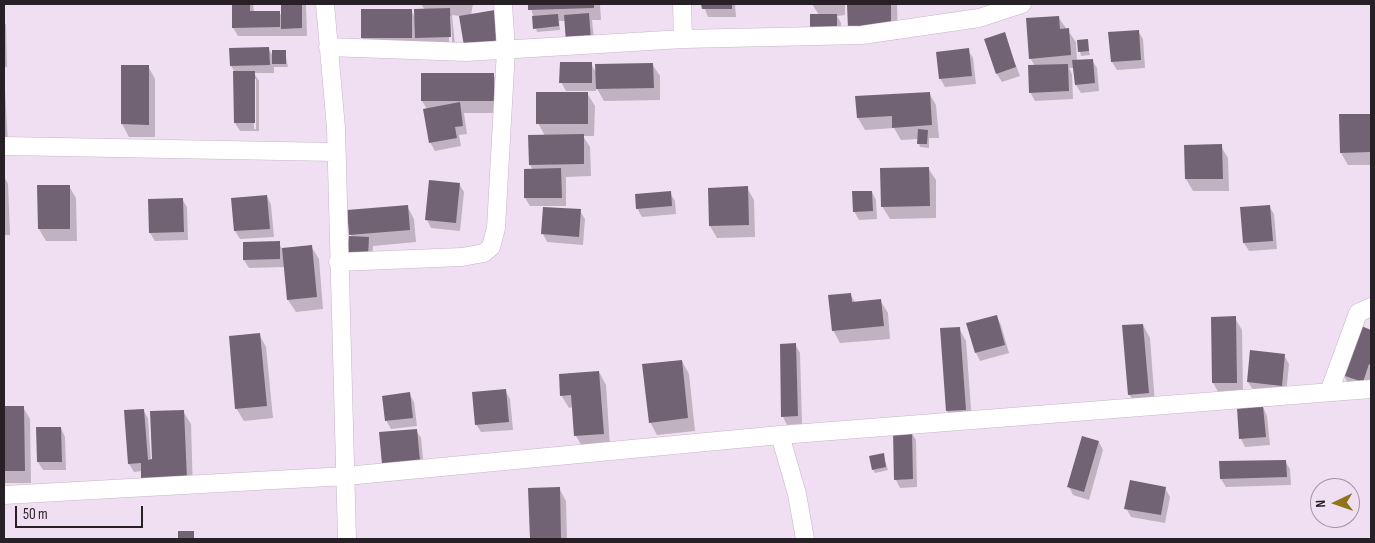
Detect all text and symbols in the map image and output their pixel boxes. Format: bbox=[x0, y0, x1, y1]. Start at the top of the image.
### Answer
north arrow bbox=[1310, 478, 1360, 528]
scale bar bbox=[18, 496, 145, 528]
text: N bbox=[1312, 500, 1329, 508]
text: 50 m bbox=[23, 505, 48, 524]

